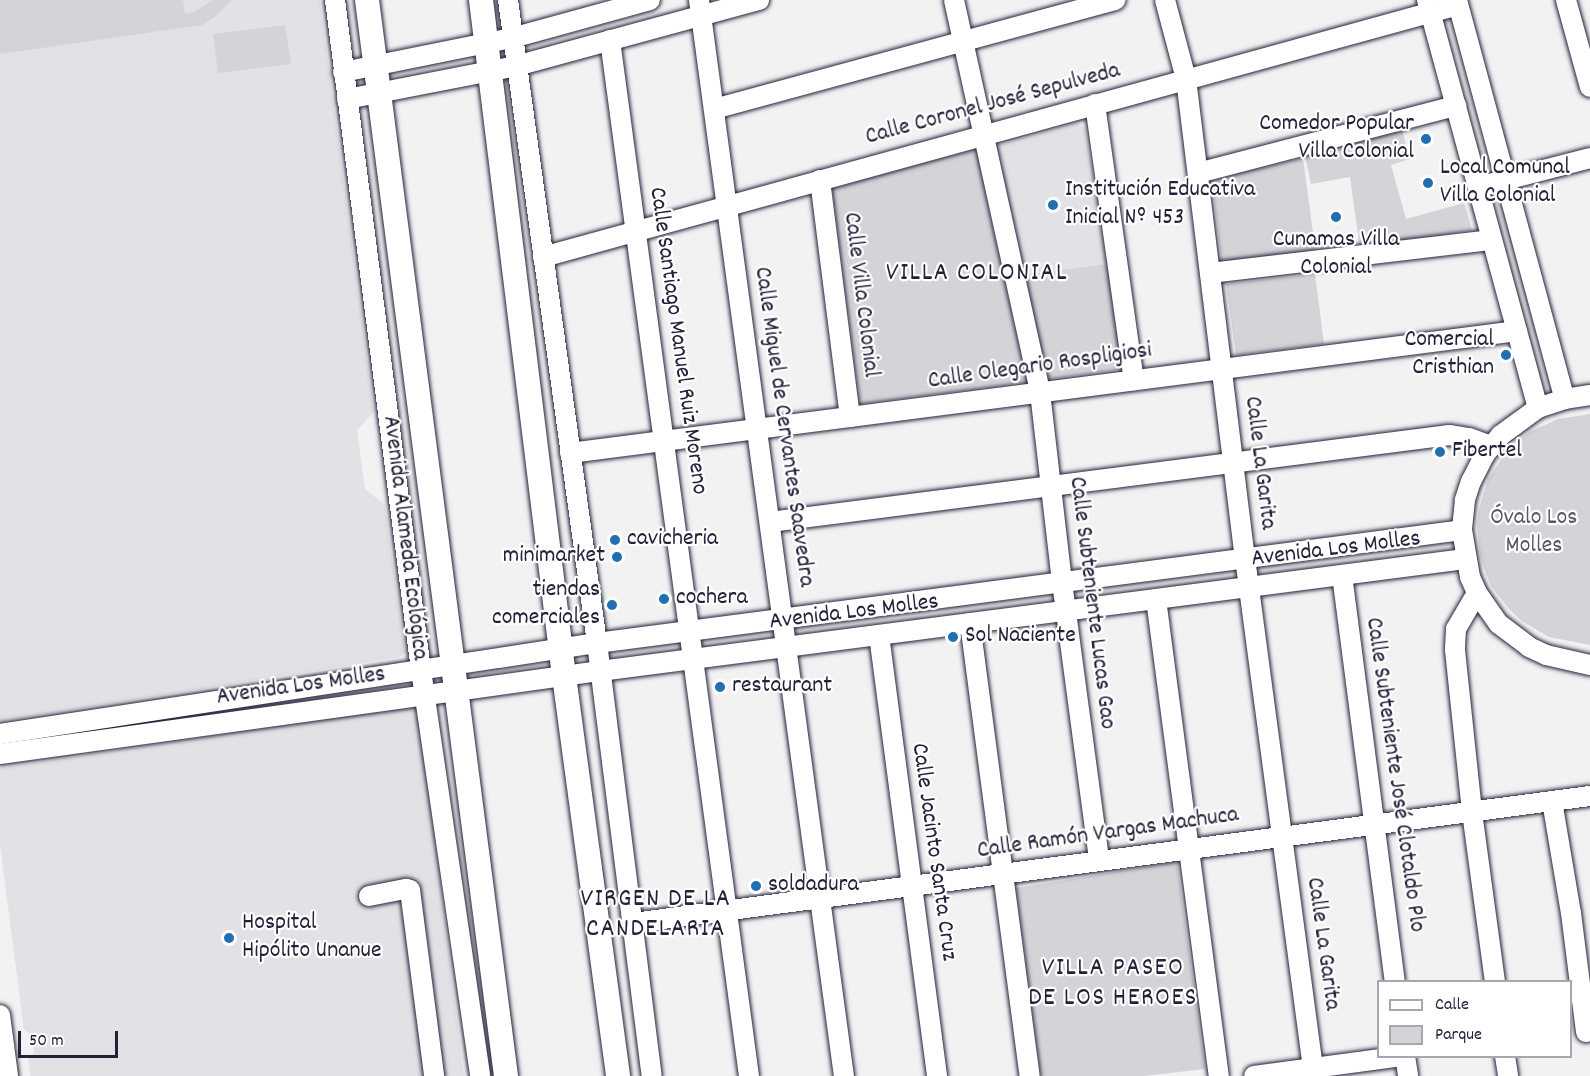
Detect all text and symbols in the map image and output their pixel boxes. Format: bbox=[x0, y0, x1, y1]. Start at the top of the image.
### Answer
street label: Calle Coronel José Sepulveda bbox=[863, 57, 1123, 153]
place label: Comedor Popular Villa Colonial bbox=[1259, 111, 1414, 167]
marker: Comedor Popular Villa Colonial bbox=[1419, 132, 1433, 146]
place label: Local Comunal Villa Colonial bbox=[1440, 155, 1570, 211]
marker: Local Comunal Villa Colonial bbox=[1421, 176, 1435, 190]
place label: Institución Educativa Inicial Nº 453 bbox=[1065, 177, 1255, 233]
street label: Calle Santiago Manuel Ruiz Moreno bbox=[641, 185, 713, 497]
marker: Institución Educativa Inicial Nº 453 bbox=[1046, 198, 1060, 212]
marker: Cunamas Villa Colonial bbox=[1329, 210, 1343, 224]
street label: Calle Villa Colonial bbox=[836, 211, 884, 379]
place label: Cunamas Villa Colonial bbox=[1273, 227, 1399, 283]
district label: VILLA COLONIAL bbox=[886, 258, 1068, 290]
street label: Calle Miguel de Cervantes Saavedra bbox=[746, 265, 820, 589]
place label: Comercial Cristhian bbox=[1405, 327, 1494, 383]
street label: Calle Olegario Rospligiosi bbox=[926, 337, 1154, 397]
marker: Comercial Cristhian bbox=[1499, 348, 1513, 362]
street label: Calle La Garita bbox=[1237, 395, 1281, 531]
street label: Avenida Alameda Ecológica bbox=[375, 414, 433, 662]
place label: Fibertel bbox=[1452, 438, 1522, 466]
marker: Fibertel bbox=[1433, 445, 1447, 459]
street label: Calle Subteniente Lucas Gao bbox=[1061, 475, 1121, 731]
park label: Óvalo Los Molles bbox=[1491, 505, 1577, 561]
street label: Avenida Los Molles bbox=[1250, 525, 1422, 575]
place label: cavicheria bbox=[627, 526, 718, 554]
marker: cavicheria bbox=[608, 533, 622, 547]
place label: minimarket bbox=[503, 543, 605, 571]
marker: minimarket bbox=[610, 550, 624, 564]
place label: tiendas comerciales bbox=[492, 577, 600, 633]
place label: cochera bbox=[676, 585, 748, 613]
street label: Avenida Los Molles bbox=[768, 588, 940, 638]
marker: cochera bbox=[657, 592, 671, 606]
marker: tiendas comerciales bbox=[605, 598, 619, 612]
street label: Calle Subteniente José Clotaldo Plo bbox=[1358, 616, 1430, 934]
place label: Sol Naciente bbox=[965, 623, 1076, 651]
marker: Sol Naciente bbox=[946, 630, 960, 644]
street label: Avenida Los Molles bbox=[215, 661, 387, 713]
place label: restaurant bbox=[732, 673, 832, 701]
marker: restaurant bbox=[713, 680, 727, 694]
street label: Calle Jacinto Santa Cruz bbox=[903, 741, 963, 963]
street label: Calle Ramón Vargas Machuca bbox=[975, 801, 1241, 867]
place label: soldadura bbox=[768, 872, 859, 900]
street label: Calle La Garita bbox=[1298, 876, 1346, 1012]
marker: soldadura bbox=[749, 879, 763, 893]
district label: VIRGEN DE LA CANDELARIA bbox=[581, 884, 731, 946]
place label: Hospital Hipólito Unanue bbox=[242, 910, 381, 966]
marker: Hospital Hipólito Unanue bbox=[220, 929, 238, 947]
district label: VILLA PASEO DE LOS HEROES bbox=[1028, 953, 1198, 1014]
legend bbox=[1377, 980, 1572, 1058]
text: Calle bbox=[1435, 993, 1469, 1018]
scale bar bbox=[21, 1019, 122, 1057]
text: Parque bbox=[1435, 1023, 1482, 1048]
text: 50 m bbox=[29, 1029, 64, 1054]

